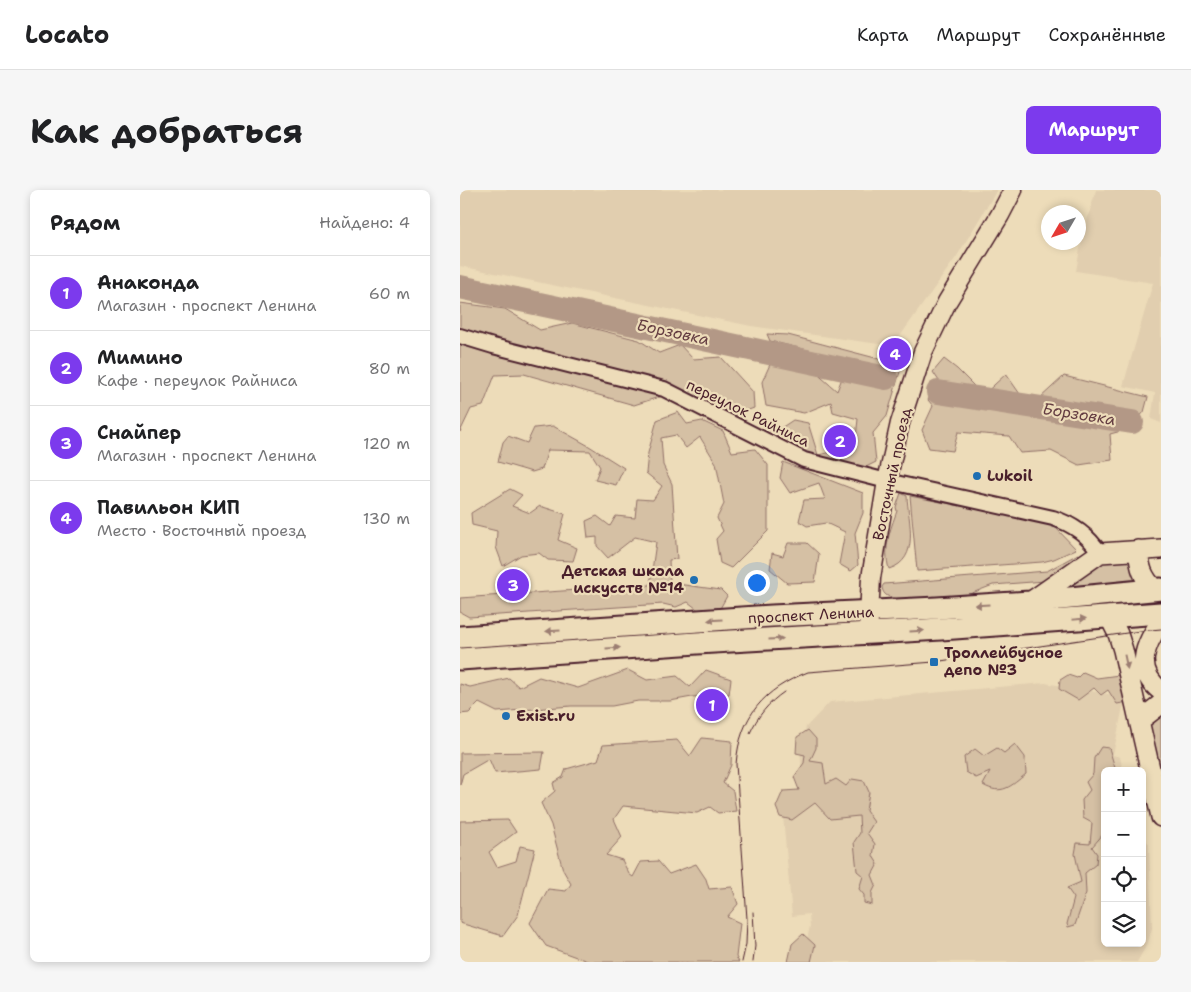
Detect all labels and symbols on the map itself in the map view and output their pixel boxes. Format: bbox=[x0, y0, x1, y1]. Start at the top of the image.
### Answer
north arrow bbox=[1041, 205, 1086, 250]
water label: Борзовка bbox=[635, 314, 711, 350]
pin: 4 bbox=[879, 335, 911, 373]
street label: переулок Райниса bbox=[683, 374, 814, 452]
water label: Борзовка bbox=[1041, 398, 1117, 430]
street label: Восточный проезд bbox=[868, 405, 916, 542]
pin: 2 bbox=[824, 422, 856, 460]
place label: Lukoil bbox=[987, 466, 1033, 486]
marker: Lukoil bbox=[971, 470, 983, 482]
place label: Детская школа искусств №14 bbox=[562, 561, 685, 598]
pin: 3 bbox=[497, 566, 529, 604]
your location bbox=[744, 570, 770, 596]
marker: Детская школа искусств №14 bbox=[688, 574, 700, 586]
one-way arrow bbox=[974, 601, 990, 609]
street label: проспект Ленина bbox=[748, 602, 875, 628]
one-way arrow bbox=[1071, 614, 1087, 622]
one-way arrow bbox=[707, 617, 723, 625]
one-way arrow bbox=[909, 626, 925, 634]
one-way arrow bbox=[545, 627, 561, 635]
one-way arrow bbox=[768, 634, 784, 642]
place label: Троллейбусное депо №3 bbox=[944, 643, 1063, 680]
one-way arrow bbox=[606, 644, 622, 652]
one-way arrow bbox=[1122, 654, 1130, 669]
marker: Троллейбусное депо №3 bbox=[928, 656, 940, 668]
pin: 1 bbox=[696, 686, 728, 724]
place label: Exist.ru bbox=[516, 706, 575, 726]
marker: Exist.ru bbox=[500, 710, 512, 722]

